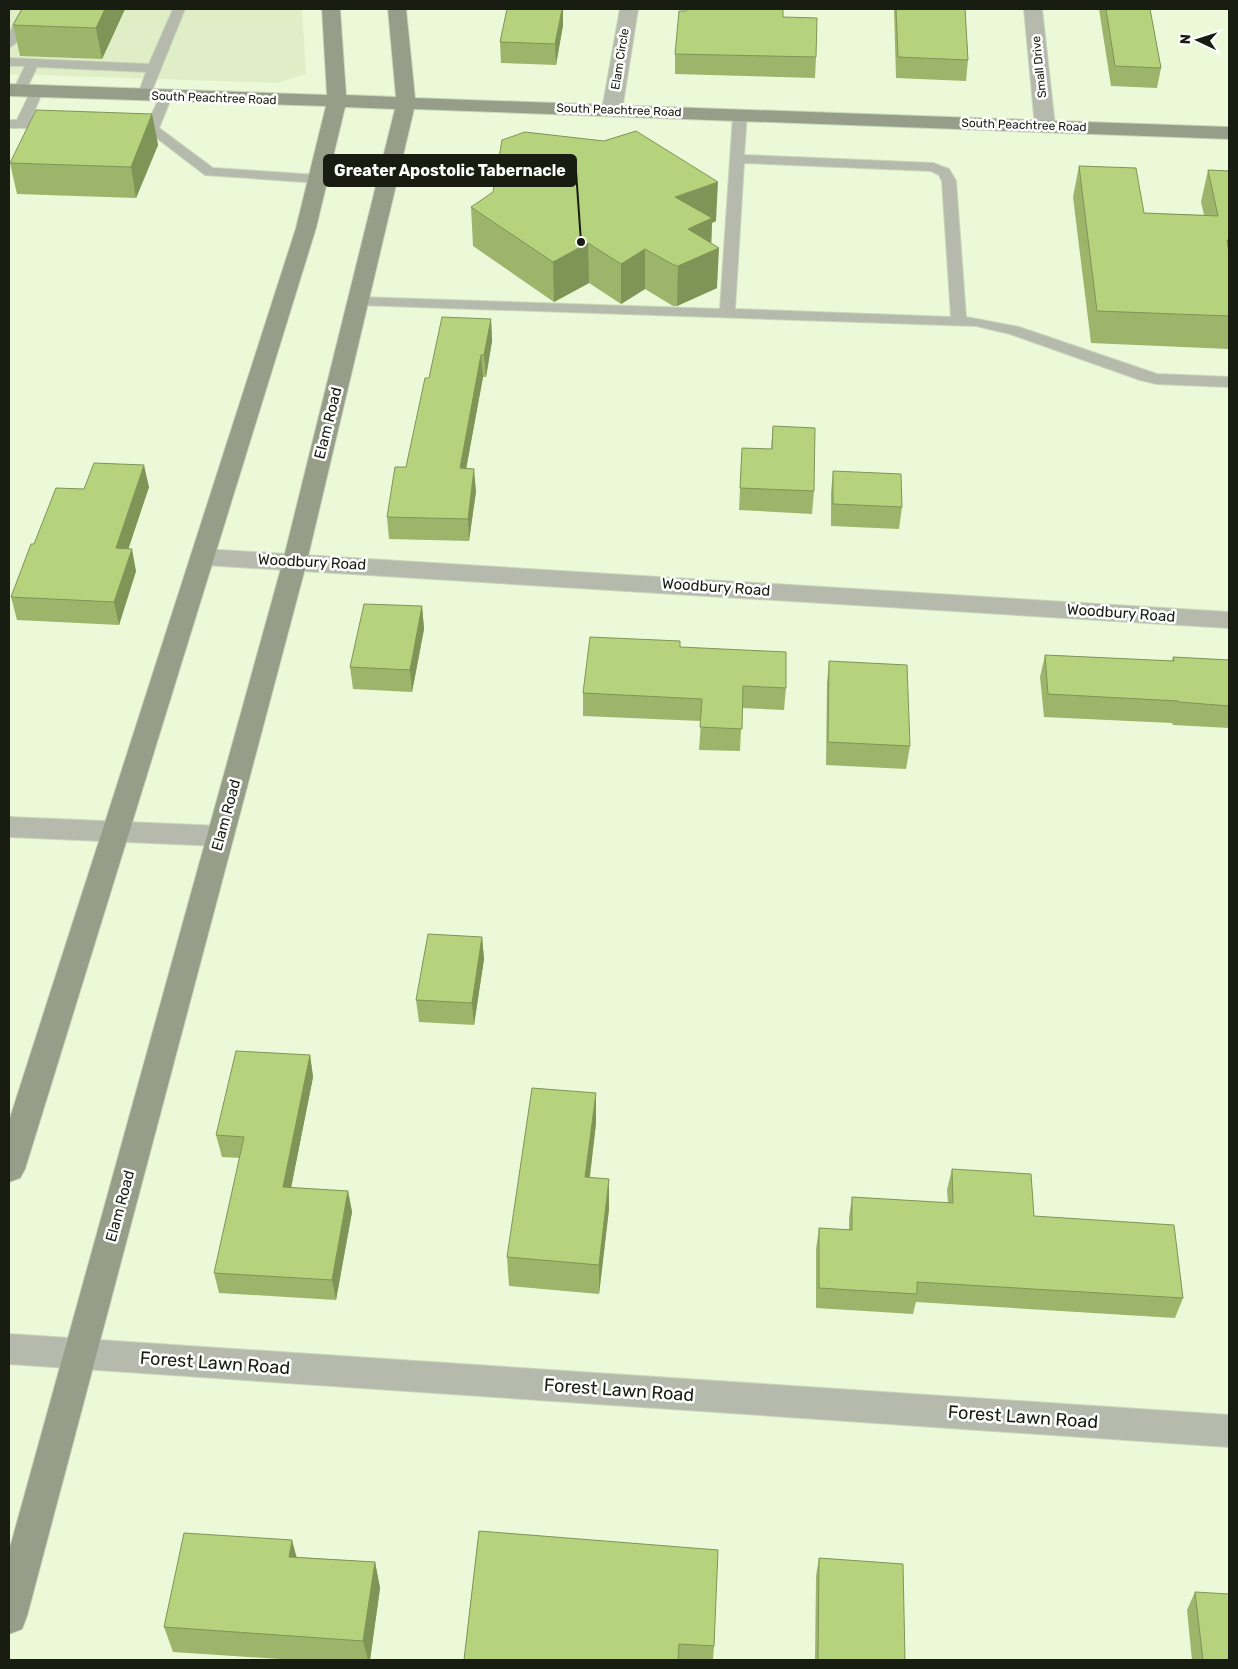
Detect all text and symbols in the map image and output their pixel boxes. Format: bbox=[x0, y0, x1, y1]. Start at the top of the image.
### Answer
north arrow bbox=[1173, 15, 1223, 65]
street label: Elam Circle bbox=[608, 27, 632, 91]
text: N bbox=[1177, 34, 1194, 45]
street label: Small Drive bbox=[1029, 35, 1049, 99]
street label: South Peachtree Road bbox=[151, 89, 277, 107]
street label: South Peachtree Road bbox=[556, 101, 682, 119]
street label: South Peachtree Road bbox=[961, 116, 1087, 134]
callout: Greater Apostolic Tabernacle bbox=[324, 155, 576, 186]
text: Greater Apostolic Tabernacle bbox=[334, 161, 566, 180]
street label: Elam Road bbox=[310, 385, 346, 461]
street label: Woodbury Road bbox=[257, 550, 367, 574]
street label: Woodbury Road bbox=[661, 574, 771, 600]
street label: Woodbury Road bbox=[1066, 600, 1176, 626]
street label: Elam Road bbox=[208, 777, 244, 853]
street label: Elam Road bbox=[102, 1168, 138, 1244]
street label: Forest Lawn Road bbox=[139, 1347, 291, 1379]
street label: Forest Lawn Road bbox=[543, 1374, 695, 1406]
street label: Forest Lawn Road bbox=[947, 1401, 1099, 1433]

